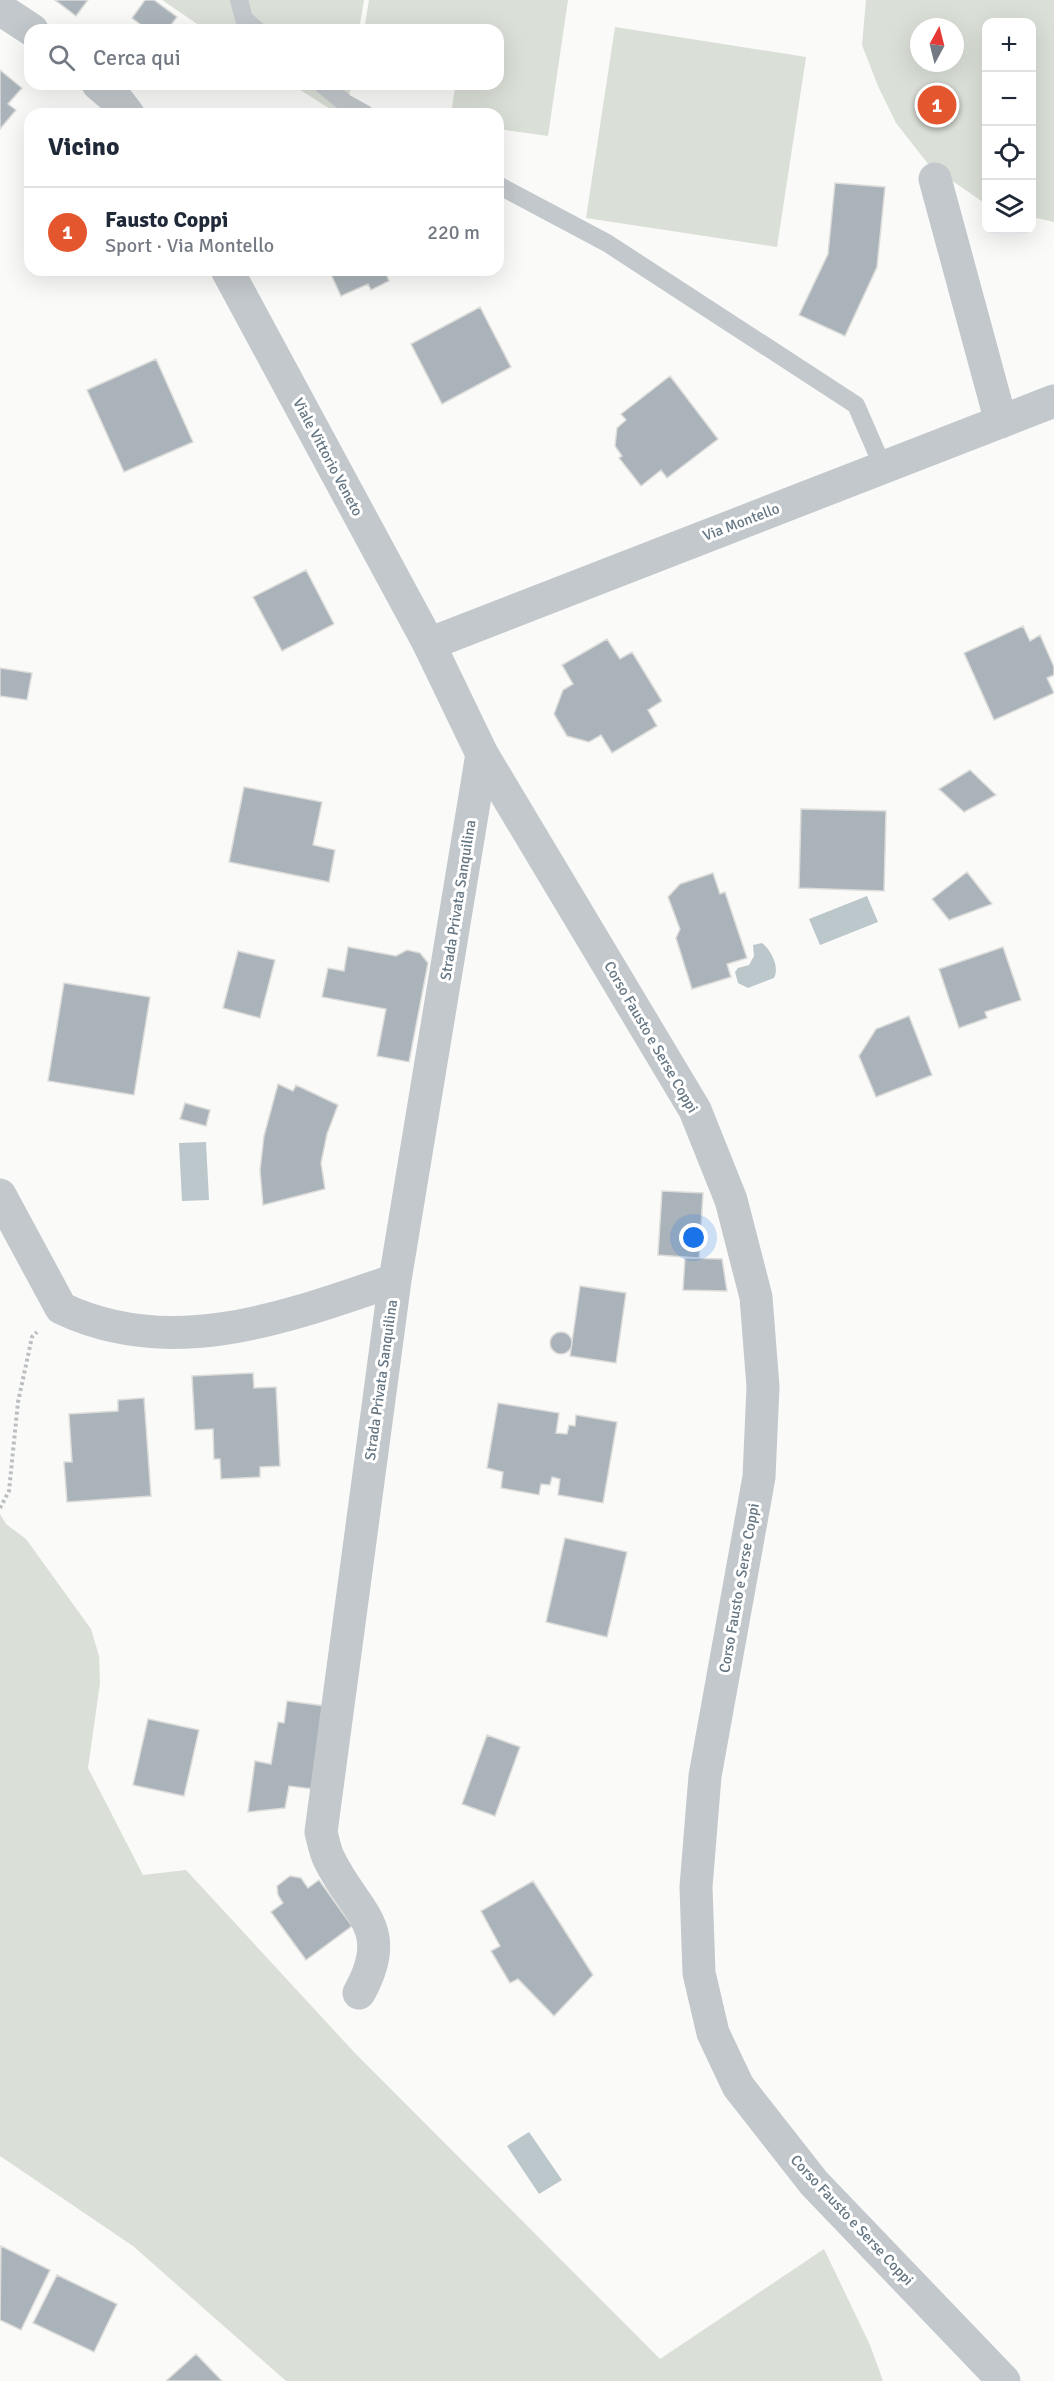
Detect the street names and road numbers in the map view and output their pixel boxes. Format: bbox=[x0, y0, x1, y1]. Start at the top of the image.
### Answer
street label: Viale Vittorio Veneto bbox=[289, 395, 367, 519]
street label: Via Montello bbox=[700, 499, 782, 545]
street label: Strada Privata Sanquilina bbox=[436, 818, 480, 982]
street label: Corso Fausto e Serse Coppi bbox=[600, 958, 702, 1116]
street label: Strada Privata Sanquilina bbox=[361, 1298, 401, 1462]
street label: Corso Fausto e Serse Coppi bbox=[715, 1502, 763, 1674]
street label: Corso Fausto e Serse Coppi bbox=[787, 2151, 917, 2289]

